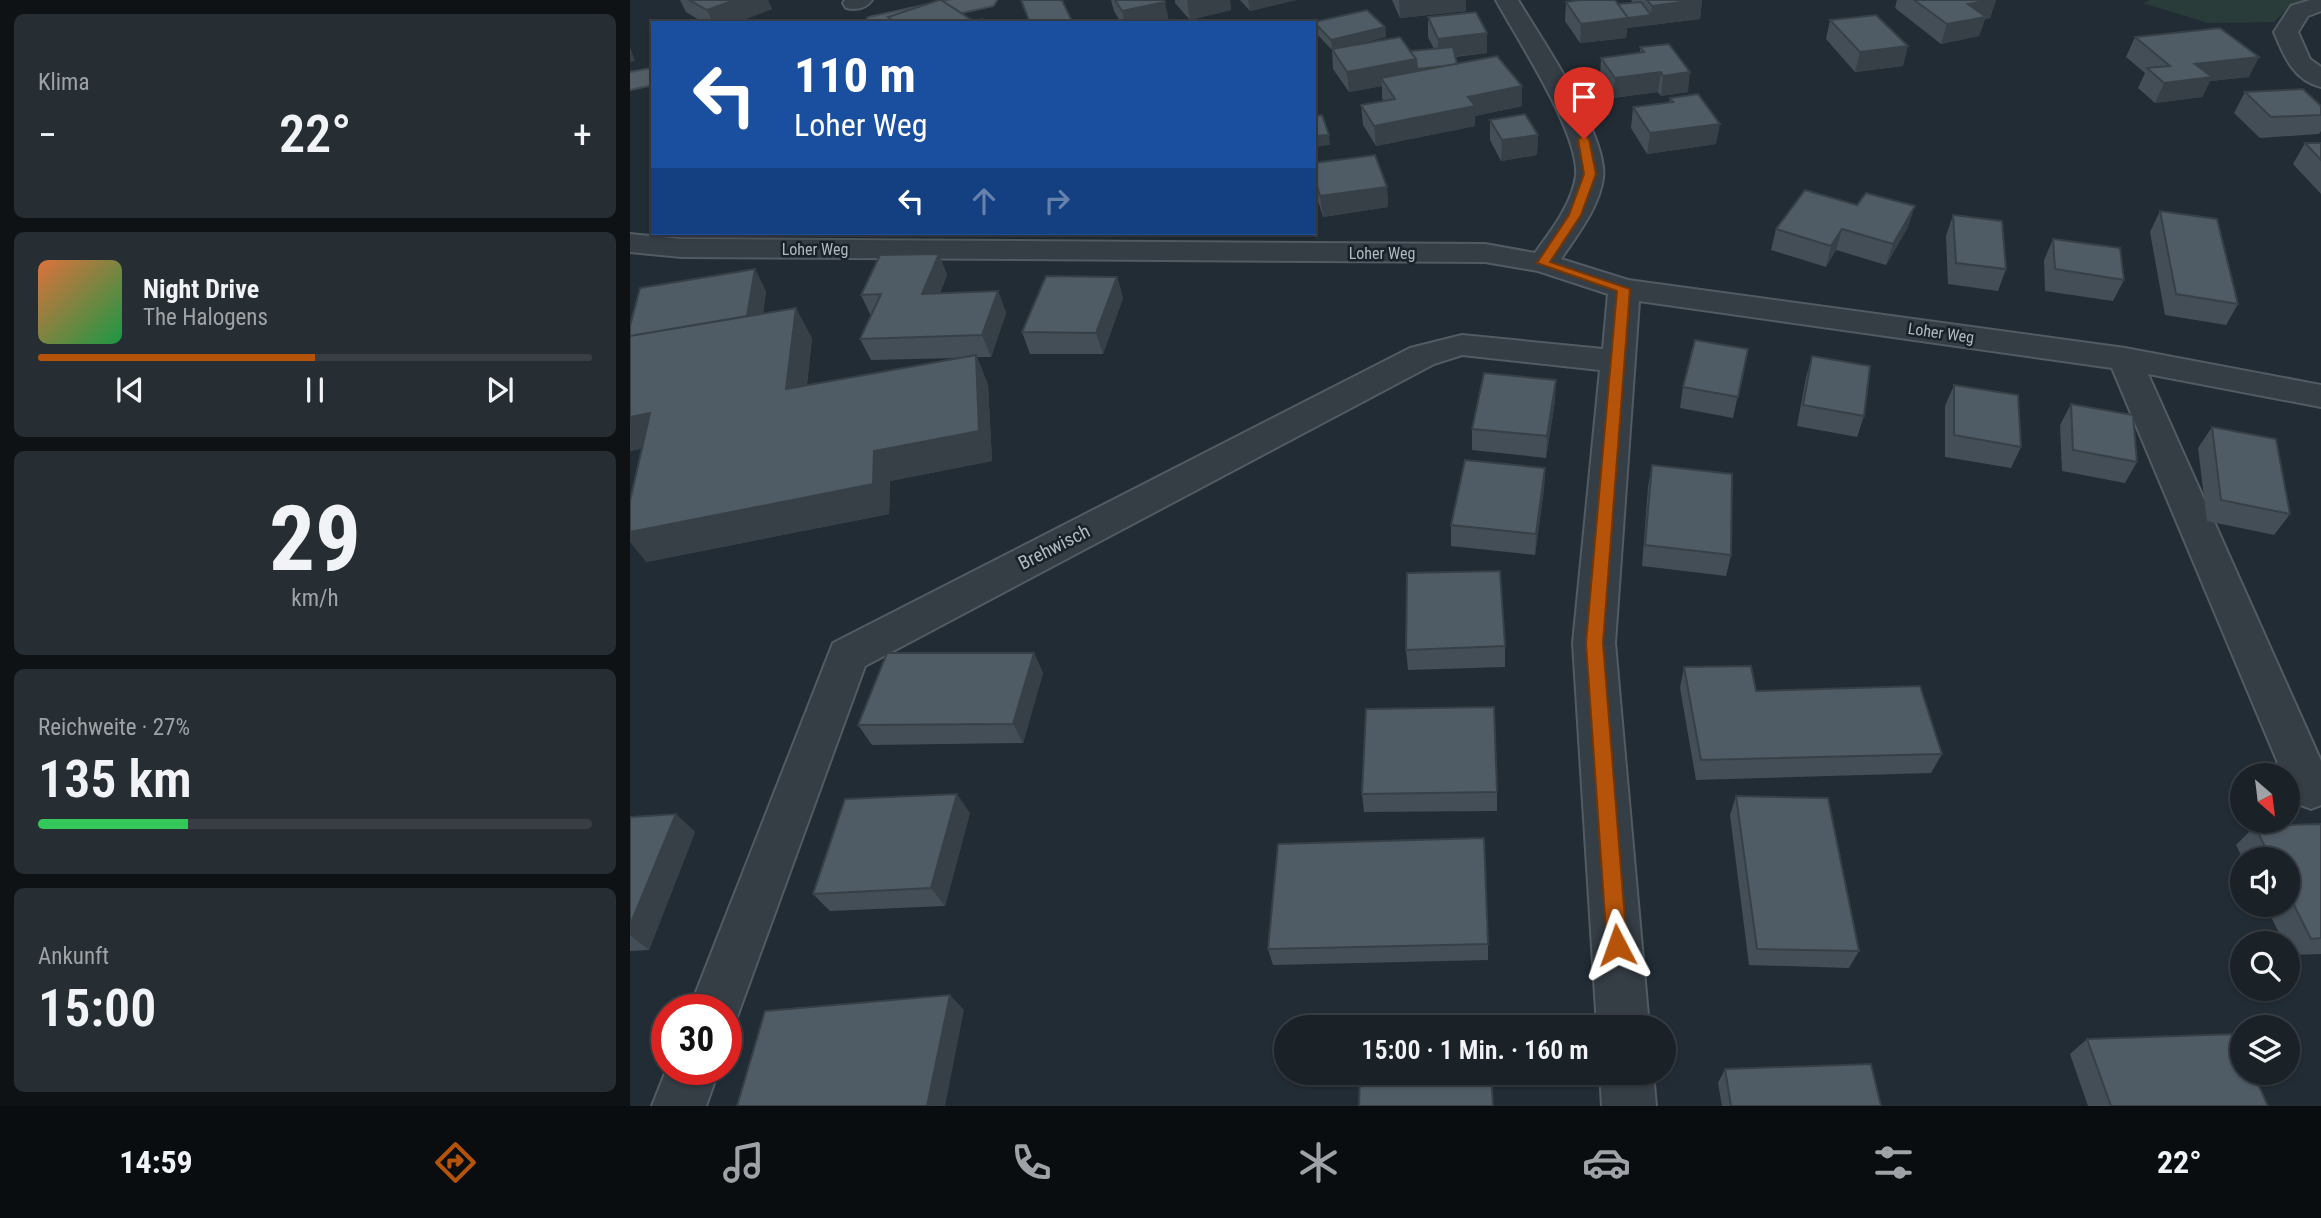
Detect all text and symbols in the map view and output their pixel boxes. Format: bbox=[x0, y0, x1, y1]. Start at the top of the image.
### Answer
text: 110 m bbox=[794, 47, 916, 104]
icon: left bbox=[679, 49, 770, 140]
pin bbox=[1554, 67, 1614, 139]
text: Klima bbox=[38, 69, 89, 96]
icon: arrive bbox=[1565, 78, 1603, 116]
text: 22° bbox=[279, 104, 351, 165]
text: Loher Weg bbox=[794, 106, 928, 144]
text: − bbox=[38, 113, 57, 157]
text: + bbox=[573, 113, 592, 157]
icon: left bbox=[892, 182, 930, 220]
icon: ahead bbox=[965, 182, 1003, 220]
icon: right bbox=[1038, 182, 1076, 220]
street label: Loher Weg bbox=[782, 240, 848, 259]
street label: Loher Weg bbox=[1349, 244, 1415, 263]
text: Night Drive bbox=[143, 274, 259, 304]
text: The Halogens bbox=[143, 304, 268, 331]
street label: Loher Weg bbox=[1907, 319, 1975, 347]
icon: previous bbox=[111, 371, 149, 409]
icon: pause bbox=[296, 371, 334, 409]
icon: next bbox=[481, 371, 519, 409]
text: 29 bbox=[269, 486, 361, 592]
street label: Brehwisch bbox=[1014, 519, 1094, 575]
text: km/h bbox=[291, 585, 339, 612]
text: Reichweite · 27% bbox=[38, 714, 190, 741]
text: 135 km bbox=[38, 749, 192, 810]
north arrow bbox=[2230, 763, 2300, 833]
map controls bbox=[2230, 763, 2300, 1085]
button: sound bbox=[2230, 847, 2300, 917]
position arrow bbox=[1580, 908, 1654, 982]
button: search bbox=[2230, 931, 2300, 1001]
text: Ankunft bbox=[38, 943, 109, 970]
text: 15:00 bbox=[38, 978, 156, 1039]
speed limit sign: 30 bbox=[651, 994, 742, 1085]
button: layers bbox=[2230, 1015, 2300, 1085]
text: 15:00 · 1 Min. · 160 m bbox=[1361, 1035, 1589, 1065]
icon: directions bbox=[431, 1138, 480, 1187]
icon: music bbox=[719, 1138, 768, 1187]
icon: phone bbox=[1007, 1138, 1056, 1187]
icon: climate bbox=[1294, 1138, 1343, 1187]
icon: car bbox=[1582, 1138, 1631, 1187]
icon: filters bbox=[1869, 1138, 1918, 1187]
text: 14:59 bbox=[119, 1143, 193, 1181]
text: 22° bbox=[2157, 1143, 2202, 1181]

